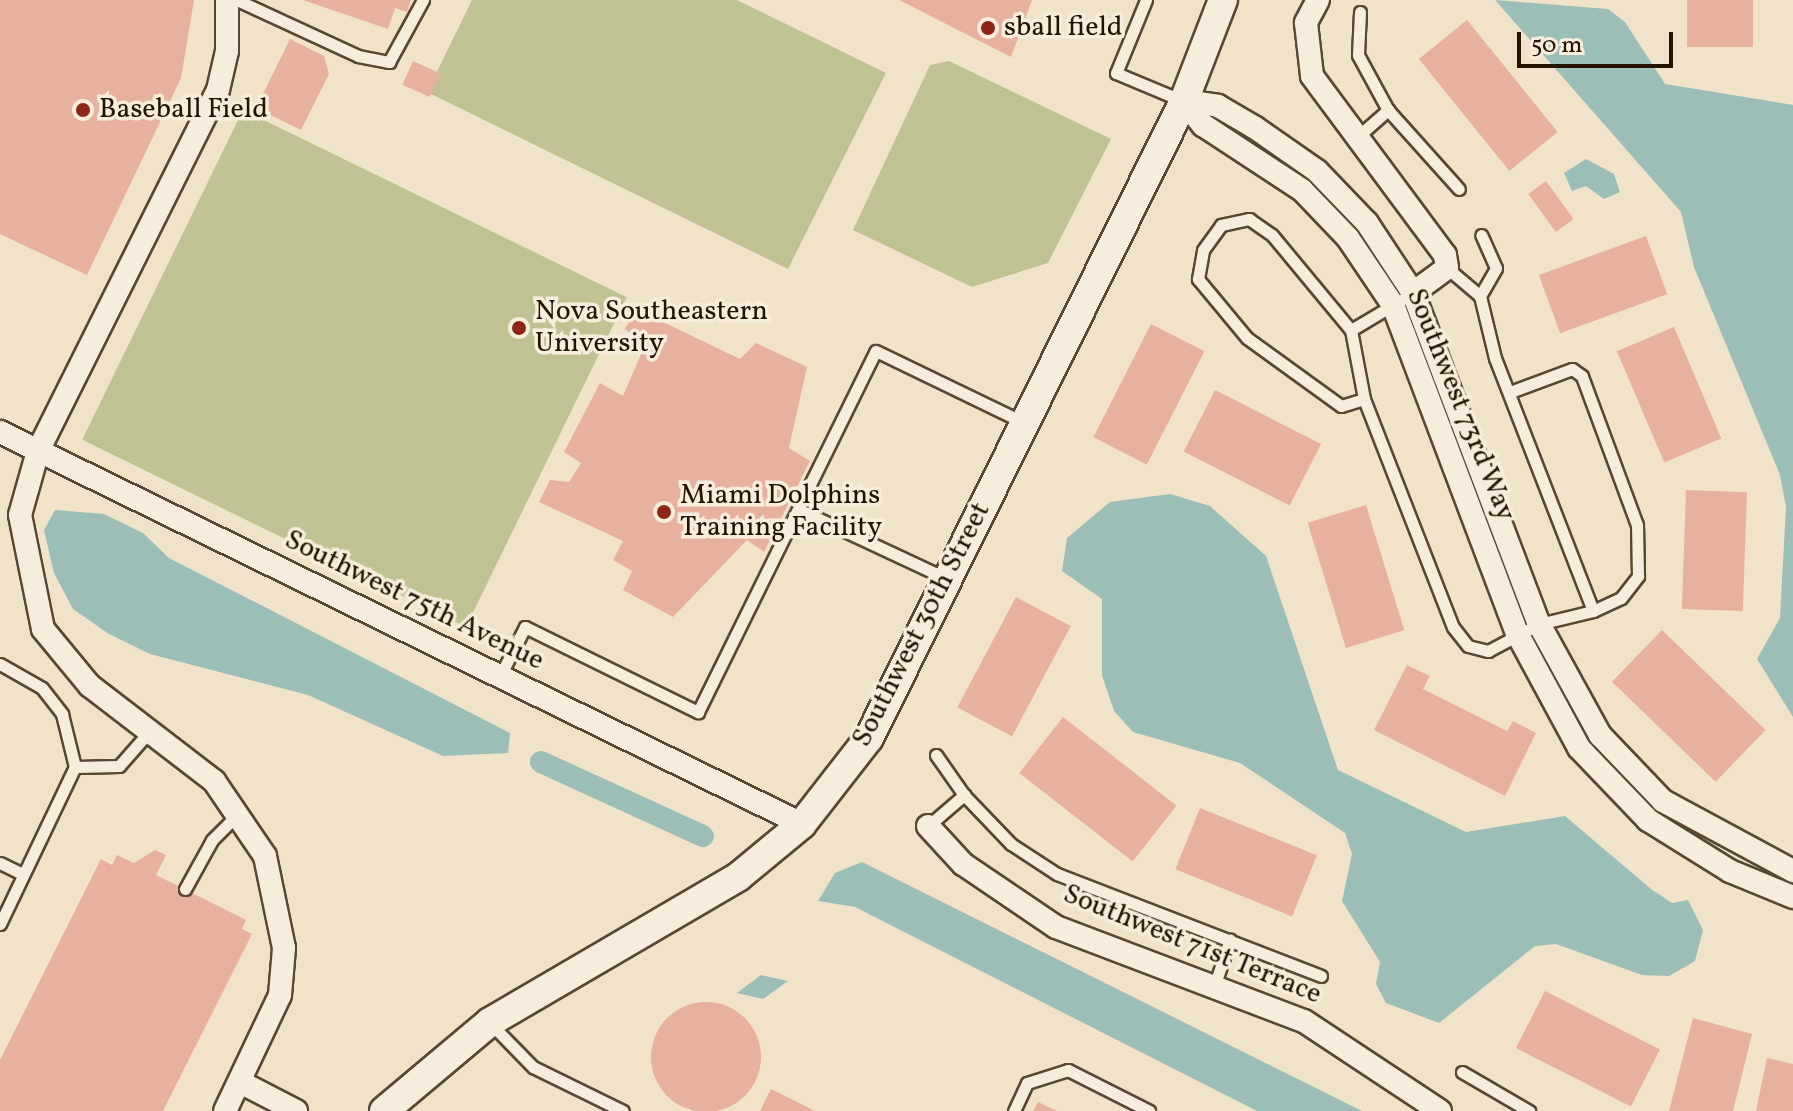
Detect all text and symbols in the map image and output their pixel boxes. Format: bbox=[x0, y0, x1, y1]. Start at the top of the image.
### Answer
place label: sball field bbox=[1004, 11, 1123, 45]
scale bar bbox=[1521, 16, 1677, 66]
marker: sball field bbox=[979, 19, 997, 37]
text: 50 m bbox=[1531, 29, 1583, 63]
place label: Baseball Field bbox=[99, 93, 268, 127]
marker: Baseball Field bbox=[74, 101, 92, 119]
street label: Southwest 73rd Way bbox=[1398, 284, 1522, 526]
place label: Nova Southeastern University bbox=[535, 295, 768, 361]
marker: Nova Southeastern University bbox=[510, 319, 528, 337]
place label: Miami Dolphins Training Facility bbox=[680, 479, 882, 545]
street label: Southwest 30th Street bbox=[846, 497, 998, 753]
marker: Miami Dolphins Training Facility bbox=[655, 503, 673, 521]
street label: Southwest 75th Avenue bbox=[279, 524, 549, 678]
street label: Southwest 71st Terrace bbox=[1058, 878, 1326, 1012]

